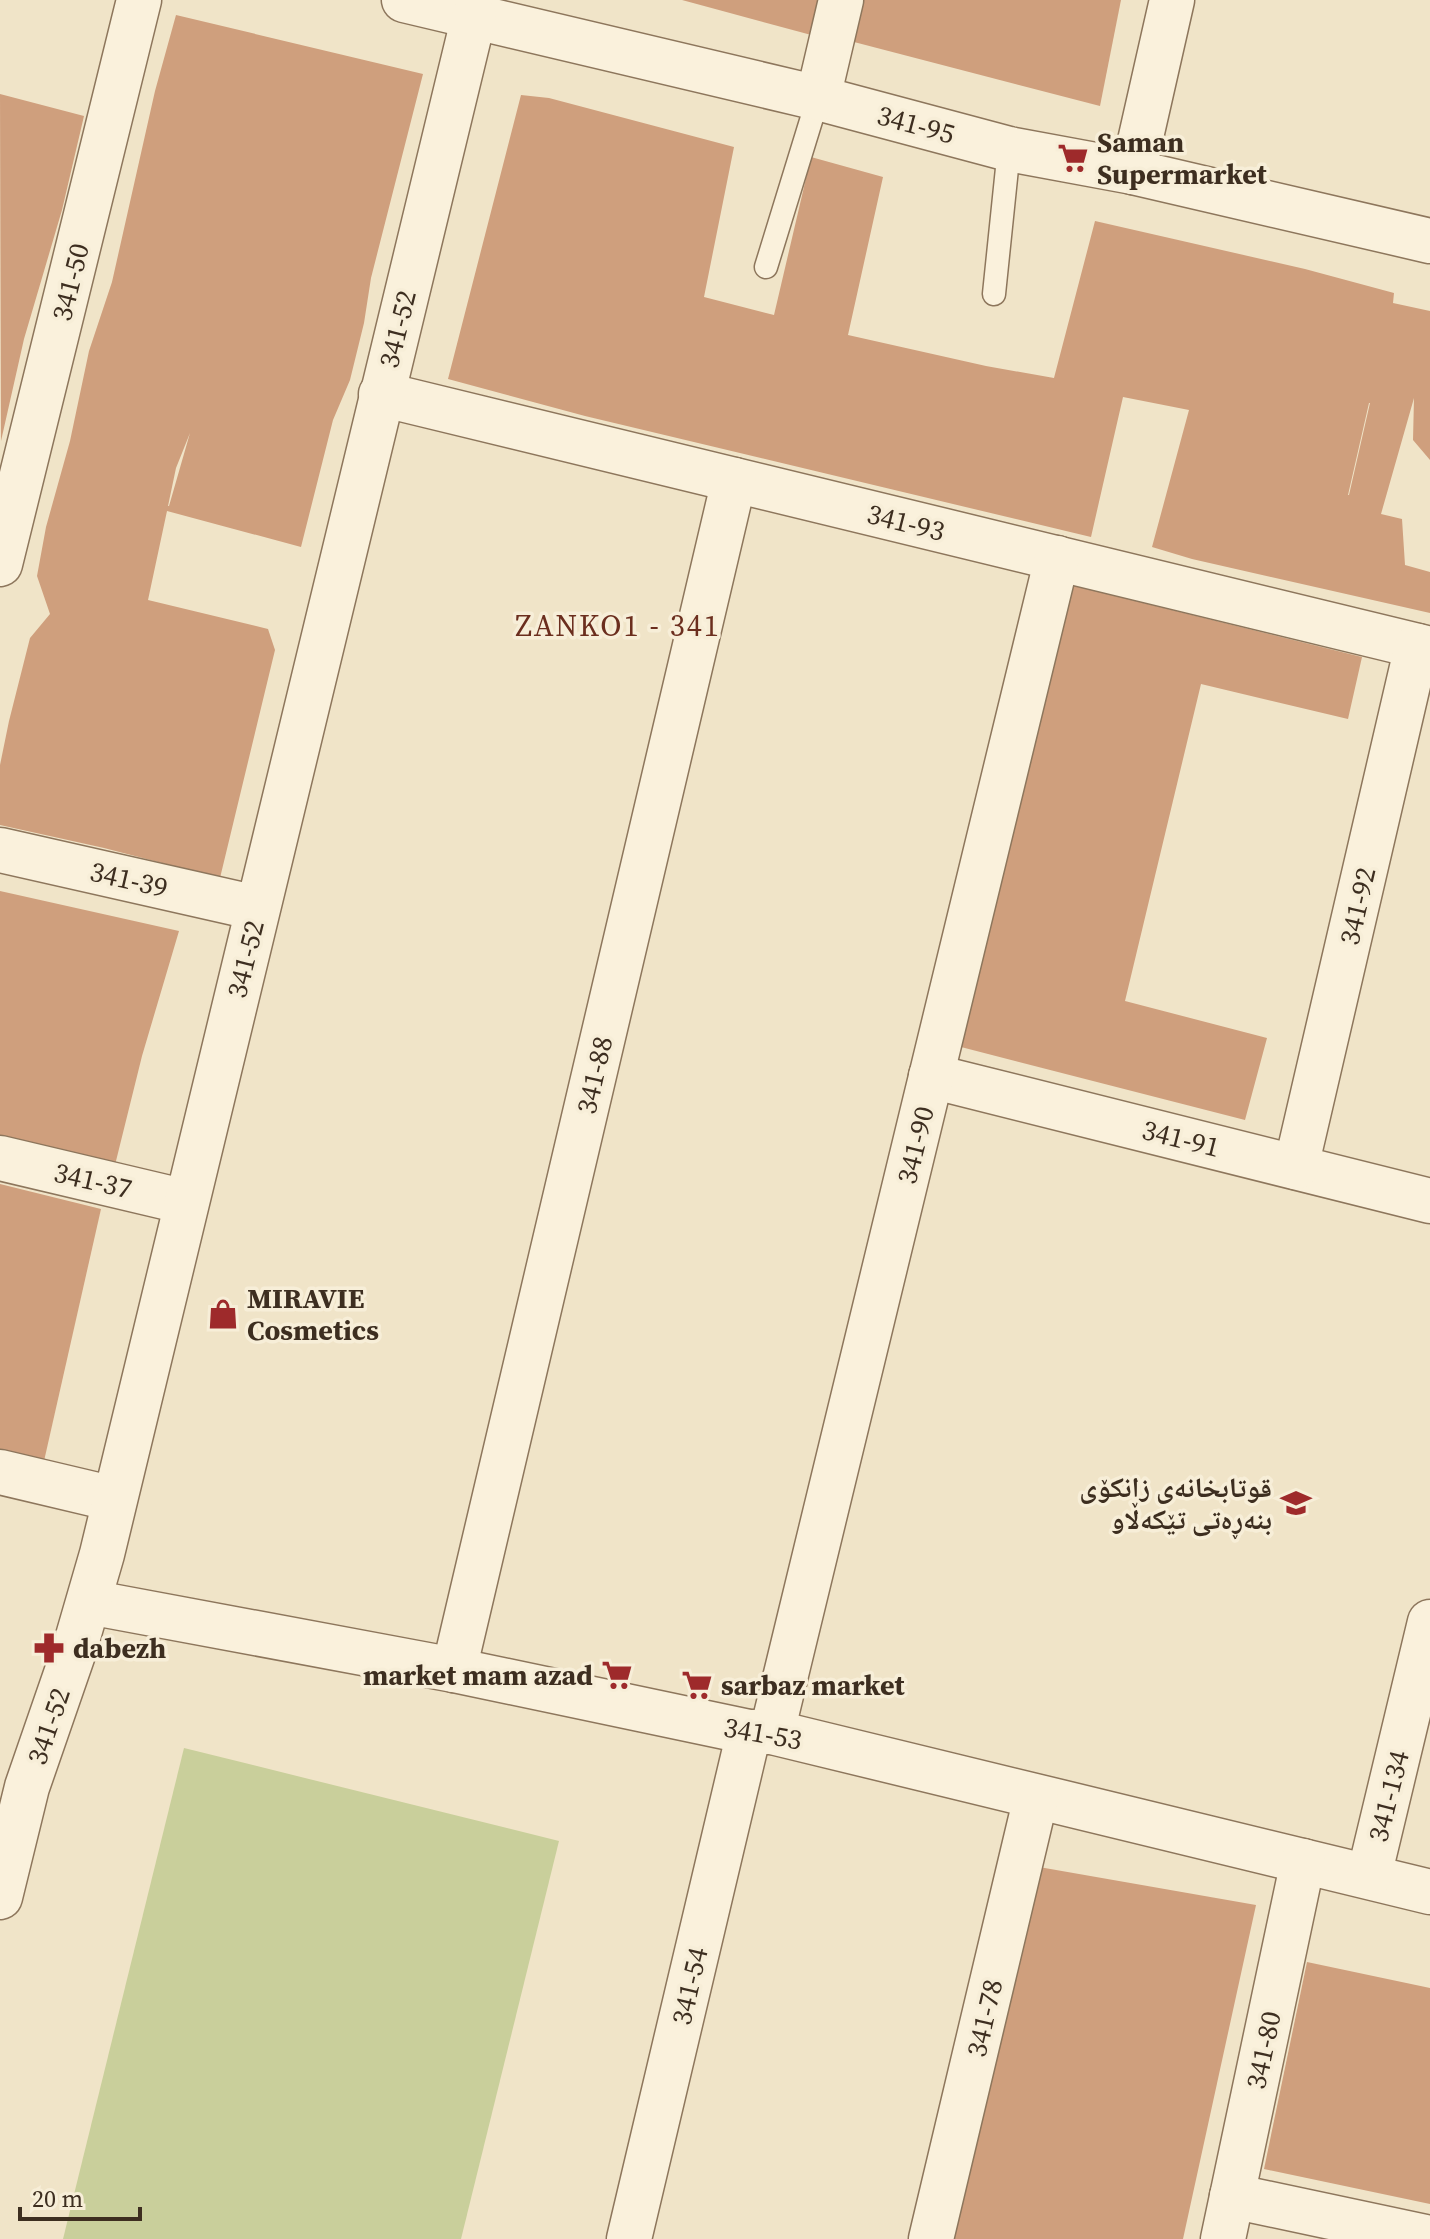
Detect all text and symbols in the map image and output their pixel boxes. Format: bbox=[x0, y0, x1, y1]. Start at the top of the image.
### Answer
street label: 341-95 bbox=[873, 95, 959, 153]
place label: Saman Supermarket bbox=[1097, 123, 1268, 193]
supermarket icon: Saman Supermarket bbox=[1056, 141, 1090, 175]
street label: 341-50 bbox=[42, 239, 98, 325]
street label: 341-52 bbox=[369, 286, 425, 372]
street label: 341-93 bbox=[863, 494, 949, 550]
district label: ZANKO1 - 341 bbox=[515, 605, 721, 646]
street label: 341-39 bbox=[86, 852, 172, 906]
street label: 341-92 bbox=[1330, 863, 1384, 949]
street label: 341-52 bbox=[217, 916, 273, 1002]
street label: 341-88 bbox=[567, 1032, 621, 1118]
street label: 341-90 bbox=[887, 1102, 943, 1188]
street label: 341-91 bbox=[1138, 1110, 1224, 1166]
street label: 341-37 bbox=[50, 1153, 136, 1207]
place label: MIRAVIE Cosmetics bbox=[247, 1279, 379, 1349]
shop icon: MIRAVIE Cosmetics bbox=[206, 1297, 240, 1331]
place label: قوتابخانه‌ی زانکۆی بنەڕەتی تێکەڵاو bbox=[1079, 1468, 1272, 1540]
school or university icon: قوتابخانه‌ی زانکۆی بنەڕەتی تێکەڵاو bbox=[1279, 1486, 1313, 1520]
place label: dabezh bbox=[73, 1629, 166, 1667]
pharmacy icon: dabezh bbox=[32, 1631, 66, 1665]
place label: market mam azad bbox=[363, 1656, 593, 1694]
supermarket icon: market mam azad bbox=[600, 1658, 634, 1692]
place label: sarbaz market bbox=[721, 1666, 906, 1704]
supermarket icon: sarbaz market bbox=[680, 1668, 714, 1702]
street label: 341-52 bbox=[17, 1683, 79, 1769]
street label: 341-53 bbox=[721, 1707, 805, 1759]
street label: 341-134 bbox=[1358, 1746, 1418, 1846]
street label: 341-54 bbox=[662, 1943, 716, 2029]
street label: 341-78 bbox=[957, 1975, 1011, 2061]
street label: 341-80 bbox=[1236, 2008, 1290, 2092]
scale bar bbox=[20, 2171, 140, 2221]
text: 20 m bbox=[32, 2182, 83, 2215]

